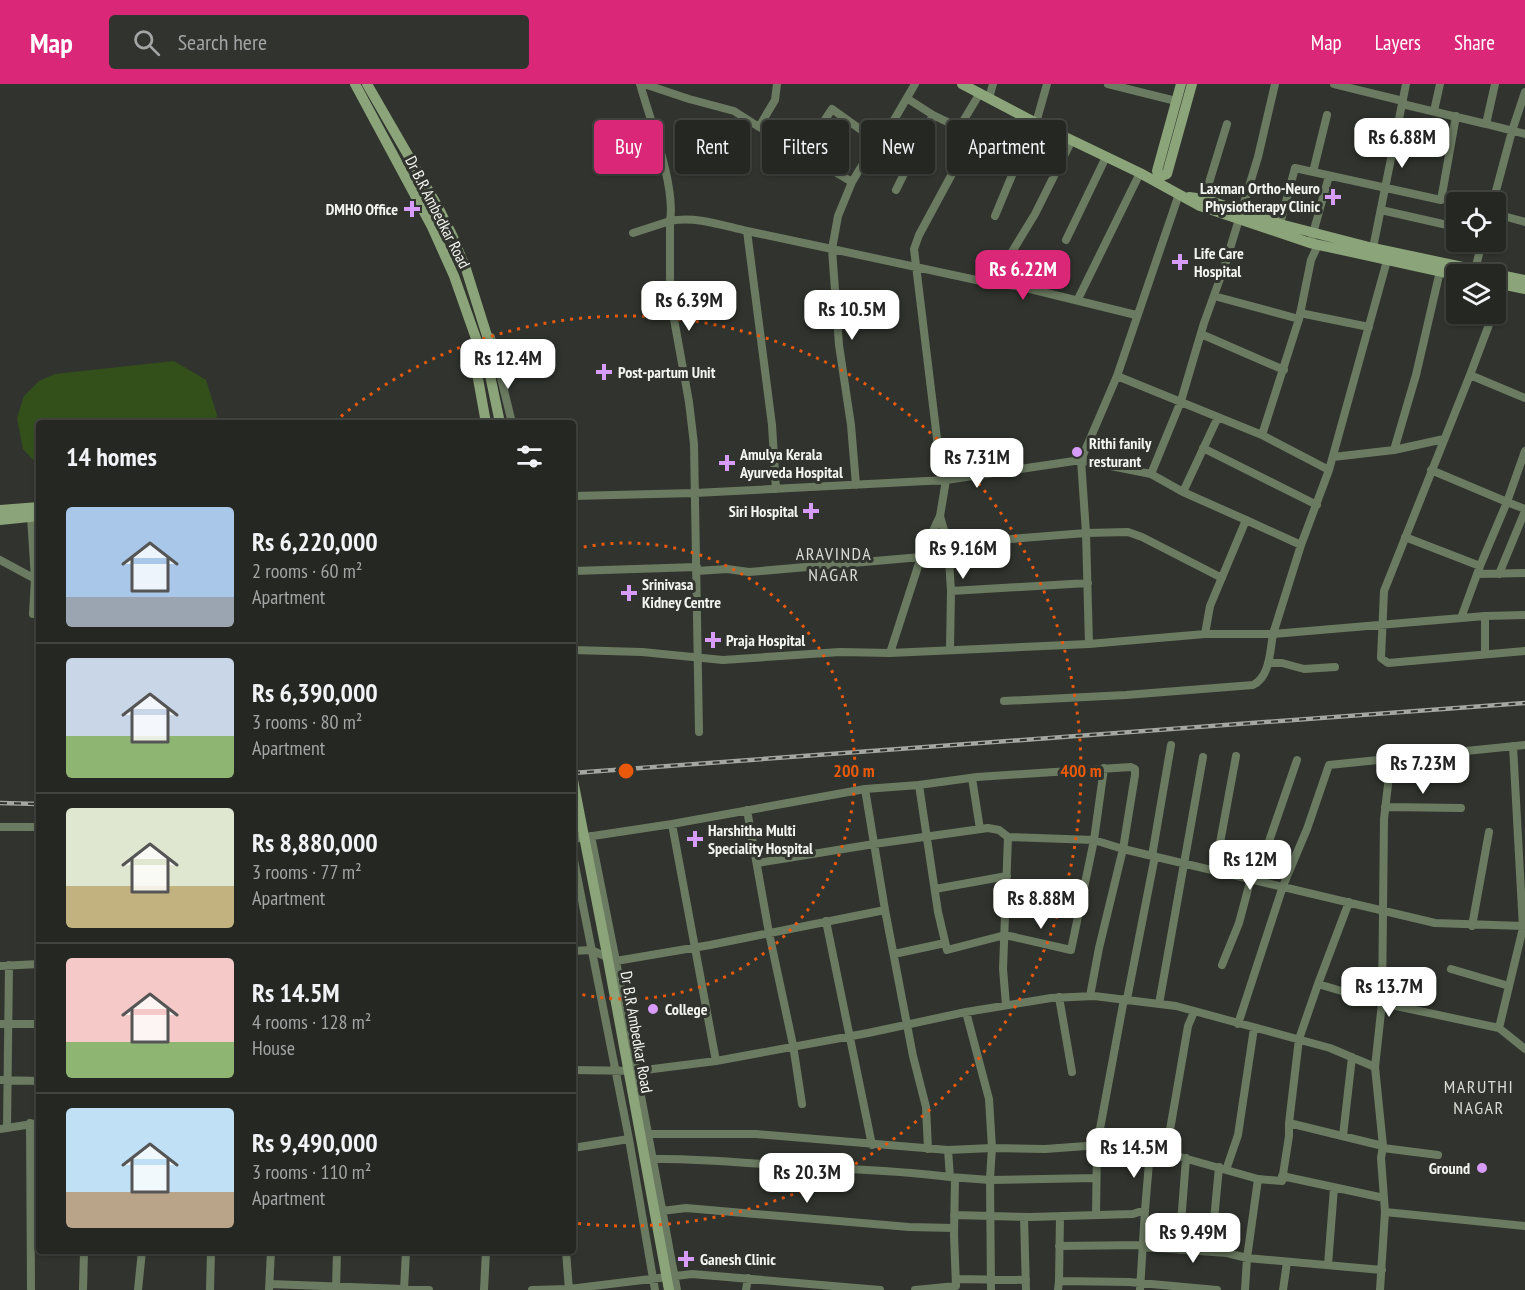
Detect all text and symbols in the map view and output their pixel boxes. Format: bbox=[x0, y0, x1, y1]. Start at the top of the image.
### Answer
search box bbox=[109, 15, 529, 69]
text: Map bbox=[30, 24, 73, 61]
icon: search bbox=[130, 26, 163, 59]
text: Search here bbox=[178, 28, 267, 56]
text: Map bbox=[1311, 29, 1342, 56]
text: Layers bbox=[1375, 29, 1421, 56]
text: Share bbox=[1454, 29, 1495, 56]
pin: Rs 6.88M bbox=[1340, 118, 1464, 169]
chip: Buy bbox=[594, 120, 663, 174]
chip: Rent bbox=[675, 120, 750, 174]
chip: Filters bbox=[762, 120, 849, 174]
chip: New bbox=[861, 120, 935, 174]
chip: Apartment bbox=[947, 120, 1066, 174]
text: Rs 6.88M bbox=[1368, 124, 1436, 150]
street label: Dr B.R Ambedkar Road bbox=[401, 153, 475, 272]
place label: Laxman Ortho-Neuro Physiotherapy Clinic bbox=[1200, 178, 1320, 216]
marker: Laxman Ortho-Neuro Physiotherapy Clinic bbox=[1324, 188, 1342, 206]
map controls bbox=[1446, 192, 1506, 324]
button: locate bbox=[1446, 192, 1506, 252]
place label: DMHO Office bbox=[326, 199, 398, 219]
marker: DMHO Office bbox=[403, 200, 421, 218]
place label: Life Care Hospital bbox=[1194, 243, 1244, 281]
pin: Rs 6.22M bbox=[961, 250, 1085, 301]
marker: Life Care Hospital bbox=[1171, 253, 1189, 271]
text: Rs 6.22M bbox=[989, 256, 1057, 282]
button: layers bbox=[1446, 264, 1506, 324]
pin: Rs 6.39M bbox=[627, 281, 751, 332]
text: Rs 6.39M bbox=[655, 287, 723, 313]
pin: Rs 10.5M bbox=[790, 290, 914, 341]
text: Rs 10.5M bbox=[818, 296, 886, 322]
pin: Rs 12.4M bbox=[446, 339, 570, 390]
text: Rs 12.4M bbox=[474, 345, 542, 371]
place label: Post-partum Unit bbox=[618, 362, 716, 382]
marker: Post-partum Unit bbox=[595, 363, 613, 381]
place label: Rithi fanily resturant bbox=[1089, 433, 1152, 471]
pin: Rs 7.31M bbox=[915, 438, 1039, 489]
text: 14 homes bbox=[66, 440, 157, 473]
icon: filters bbox=[513, 440, 546, 473]
place label: Amulya Kerala Ayurveda Hospital bbox=[739, 444, 843, 482]
text: Rs 7.31M bbox=[944, 444, 1010, 470]
marker: Rithi fanily resturant bbox=[1070, 445, 1084, 459]
marker: Amulya Kerala Ayurveda Hospital bbox=[718, 454, 736, 472]
place label: Siri Hospital bbox=[729, 501, 798, 521]
marker: Siri Hospital bbox=[802, 502, 820, 520]
text: Rs 6,220,000 bbox=[252, 525, 378, 558]
pin: Rs 9.16M bbox=[901, 529, 1025, 580]
icon: home bbox=[114, 531, 186, 603]
text: Rs 9.16M bbox=[929, 535, 997, 561]
district label: ARAVINDA NAGAR bbox=[796, 542, 872, 586]
text: 2 rooms · 60 m² bbox=[252, 558, 362, 584]
place label: Srinivasa Kidney Centre bbox=[642, 574, 721, 612]
text: Apartment bbox=[252, 584, 325, 610]
marker: Srinivasa Kidney Centre bbox=[620, 584, 638, 602]
place label: Praja Hospital bbox=[726, 630, 805, 650]
marker: Praja Hospital bbox=[704, 631, 722, 649]
text: Rs 6,390,000 bbox=[252, 676, 378, 709]
icon: home bbox=[114, 682, 186, 754]
text: 3 rooms · 80 m² bbox=[252, 709, 362, 735]
text: Apartment bbox=[252, 735, 325, 761]
pin: Rs 7.23M bbox=[1361, 744, 1485, 795]
text: Rs 7.23M bbox=[1390, 750, 1456, 776]
text: 200 m bbox=[833, 759, 875, 782]
text: 400 m bbox=[1060, 759, 1102, 782]
centre of rings bbox=[616, 761, 636, 781]
place label: Harshitha Multi Speciality Hospital bbox=[708, 820, 813, 858]
text: Rs 8,880,000 bbox=[252, 826, 378, 859]
marker: Harshitha Multi Speciality Hospital bbox=[686, 830, 704, 848]
icon: home bbox=[114, 832, 186, 904]
pin: Rs 12M bbox=[1201, 840, 1299, 891]
text: Rs 12M bbox=[1223, 846, 1277, 872]
text: 3 rooms · 77 m² bbox=[252, 859, 362, 885]
pin: Rs 8.88M bbox=[979, 879, 1103, 930]
text: Apartment bbox=[252, 885, 325, 911]
text: Rs 8.88M bbox=[1007, 885, 1075, 911]
pin: Rs 13.7M bbox=[1327, 967, 1451, 1018]
street label: Dr B.R Ambedkar Road bbox=[616, 970, 658, 1095]
text: Rs 13.7M bbox=[1355, 973, 1423, 999]
text: Rs 14.5M bbox=[252, 976, 340, 1009]
icon: home bbox=[114, 982, 186, 1054]
place label: College bbox=[665, 999, 708, 1019]
marker: College bbox=[646, 1002, 660, 1016]
text: 4 rooms · 128 m² bbox=[252, 1009, 371, 1035]
text: House bbox=[252, 1035, 295, 1061]
district label: MARUTHI NAGAR bbox=[1444, 1075, 1514, 1119]
text: Rs 9,490,000 bbox=[252, 1126, 378, 1159]
pin: Rs 14.5M bbox=[1072, 1128, 1196, 1179]
icon: home bbox=[114, 1132, 186, 1204]
text: Rs 14.5M bbox=[1100, 1134, 1168, 1160]
pin: Rs 20.3M bbox=[745, 1153, 869, 1204]
place label: Ground bbox=[1429, 1158, 1470, 1178]
text: 3 rooms · 110 m² bbox=[252, 1159, 371, 1185]
text: Rs 20.3M bbox=[773, 1159, 841, 1185]
marker: Ground bbox=[1475, 1161, 1489, 1175]
text: Apartment bbox=[252, 1185, 325, 1211]
pin: Rs 9.49M bbox=[1131, 1213, 1255, 1264]
text: Rs 9.49M bbox=[1159, 1219, 1227, 1245]
place label: Ganesh Clinic bbox=[700, 1249, 776, 1269]
marker: Ganesh Clinic bbox=[677, 1250, 695, 1268]

